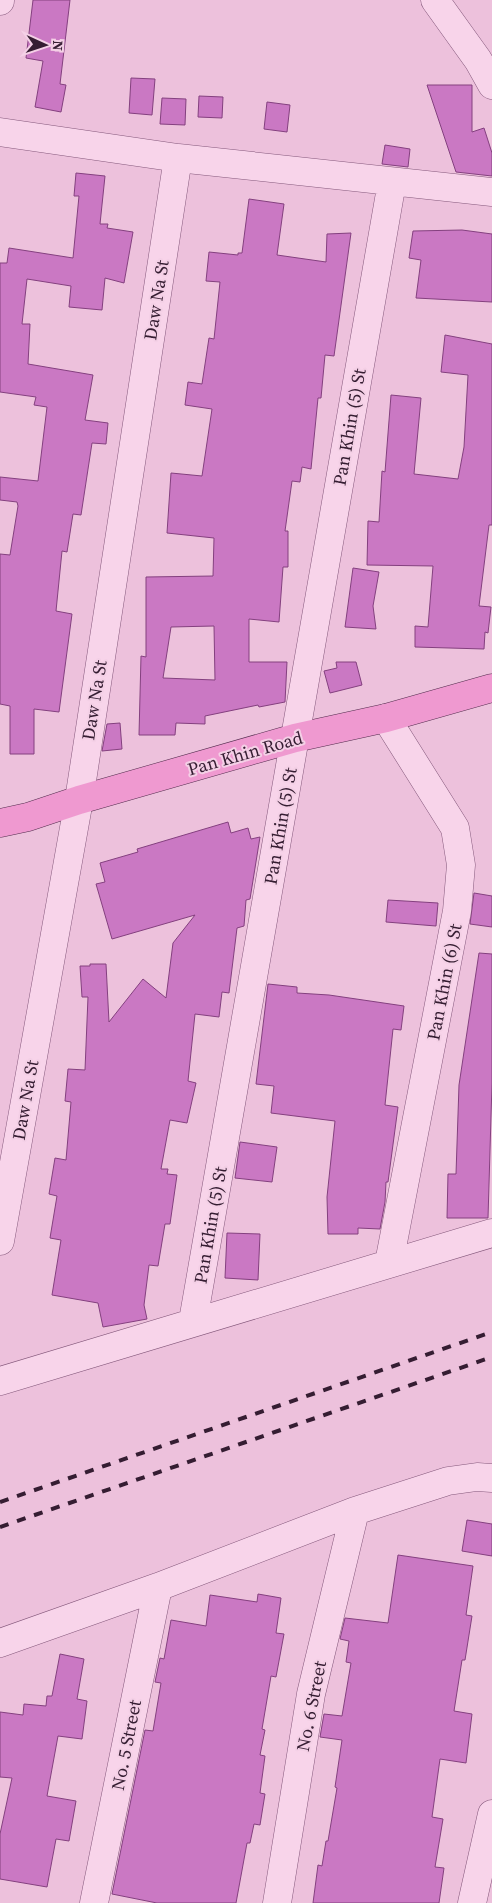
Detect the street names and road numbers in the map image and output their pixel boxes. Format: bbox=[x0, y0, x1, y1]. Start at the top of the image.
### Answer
street label: Daw Na St bbox=[137, 258, 175, 342]
street label: Pan Khin (5) St bbox=[326, 366, 372, 487]
street label: Daw Na St bbox=[75, 658, 113, 742]
street label: Pan Khin Road bbox=[184, 725, 306, 781]
street label: Pan Khin (5) St bbox=[257, 765, 303, 886]
street label: Pan Khin (6) St bbox=[420, 921, 468, 1042]
street label: Daw Na St bbox=[6, 1058, 44, 1142]
street label: Pan Khin (5) St bbox=[187, 1164, 233, 1285]
street label: No. 6 Street bbox=[290, 1658, 332, 1753]
street label: No. 5 Street bbox=[105, 1697, 147, 1792]

